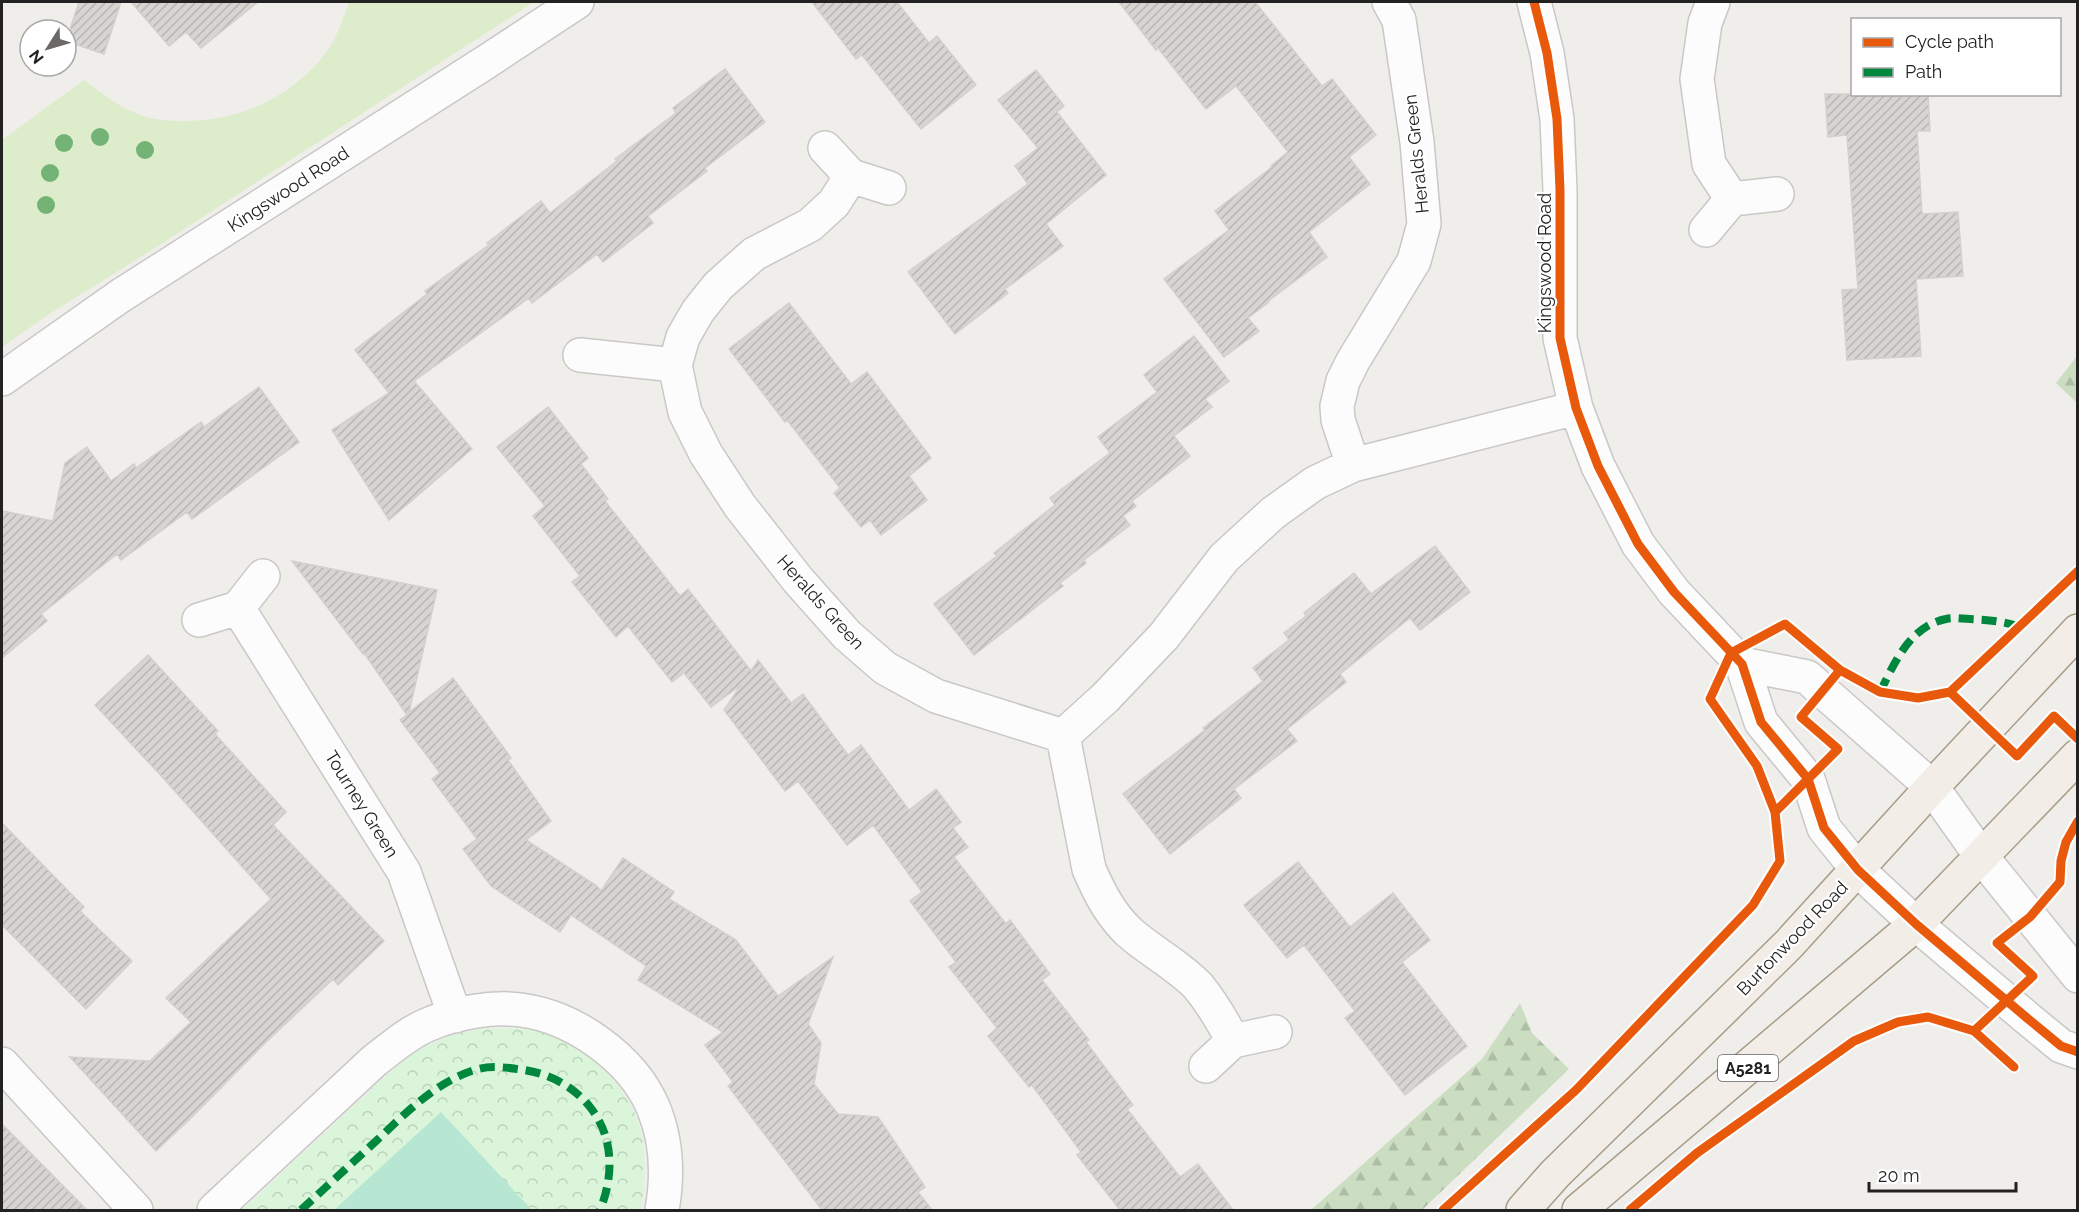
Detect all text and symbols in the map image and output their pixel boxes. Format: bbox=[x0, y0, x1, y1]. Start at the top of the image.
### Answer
north arrow bbox=[18, 18, 78, 78]
legend bbox=[1851, 18, 2061, 96]
text: Cycle path bbox=[1905, 31, 1994, 52]
text: N bbox=[25, 46, 48, 67]
text: Path bbox=[1905, 61, 1942, 82]
street label: Heralds Green bbox=[1399, 93, 1433, 215]
street label: Kingswood Road bbox=[223, 142, 353, 236]
street label: Kingswood Road bbox=[1534, 193, 1555, 333]
street label: Heralds Green bbox=[773, 550, 869, 654]
street label: Tourney Green bbox=[321, 747, 403, 861]
street label: Burtonwood Road bbox=[1732, 877, 1852, 999]
road number: A5281 bbox=[1718, 1055, 1778, 1081]
scale bar bbox=[1869, 1155, 2016, 1193]
text: 20 m bbox=[1878, 1165, 1920, 1186]

